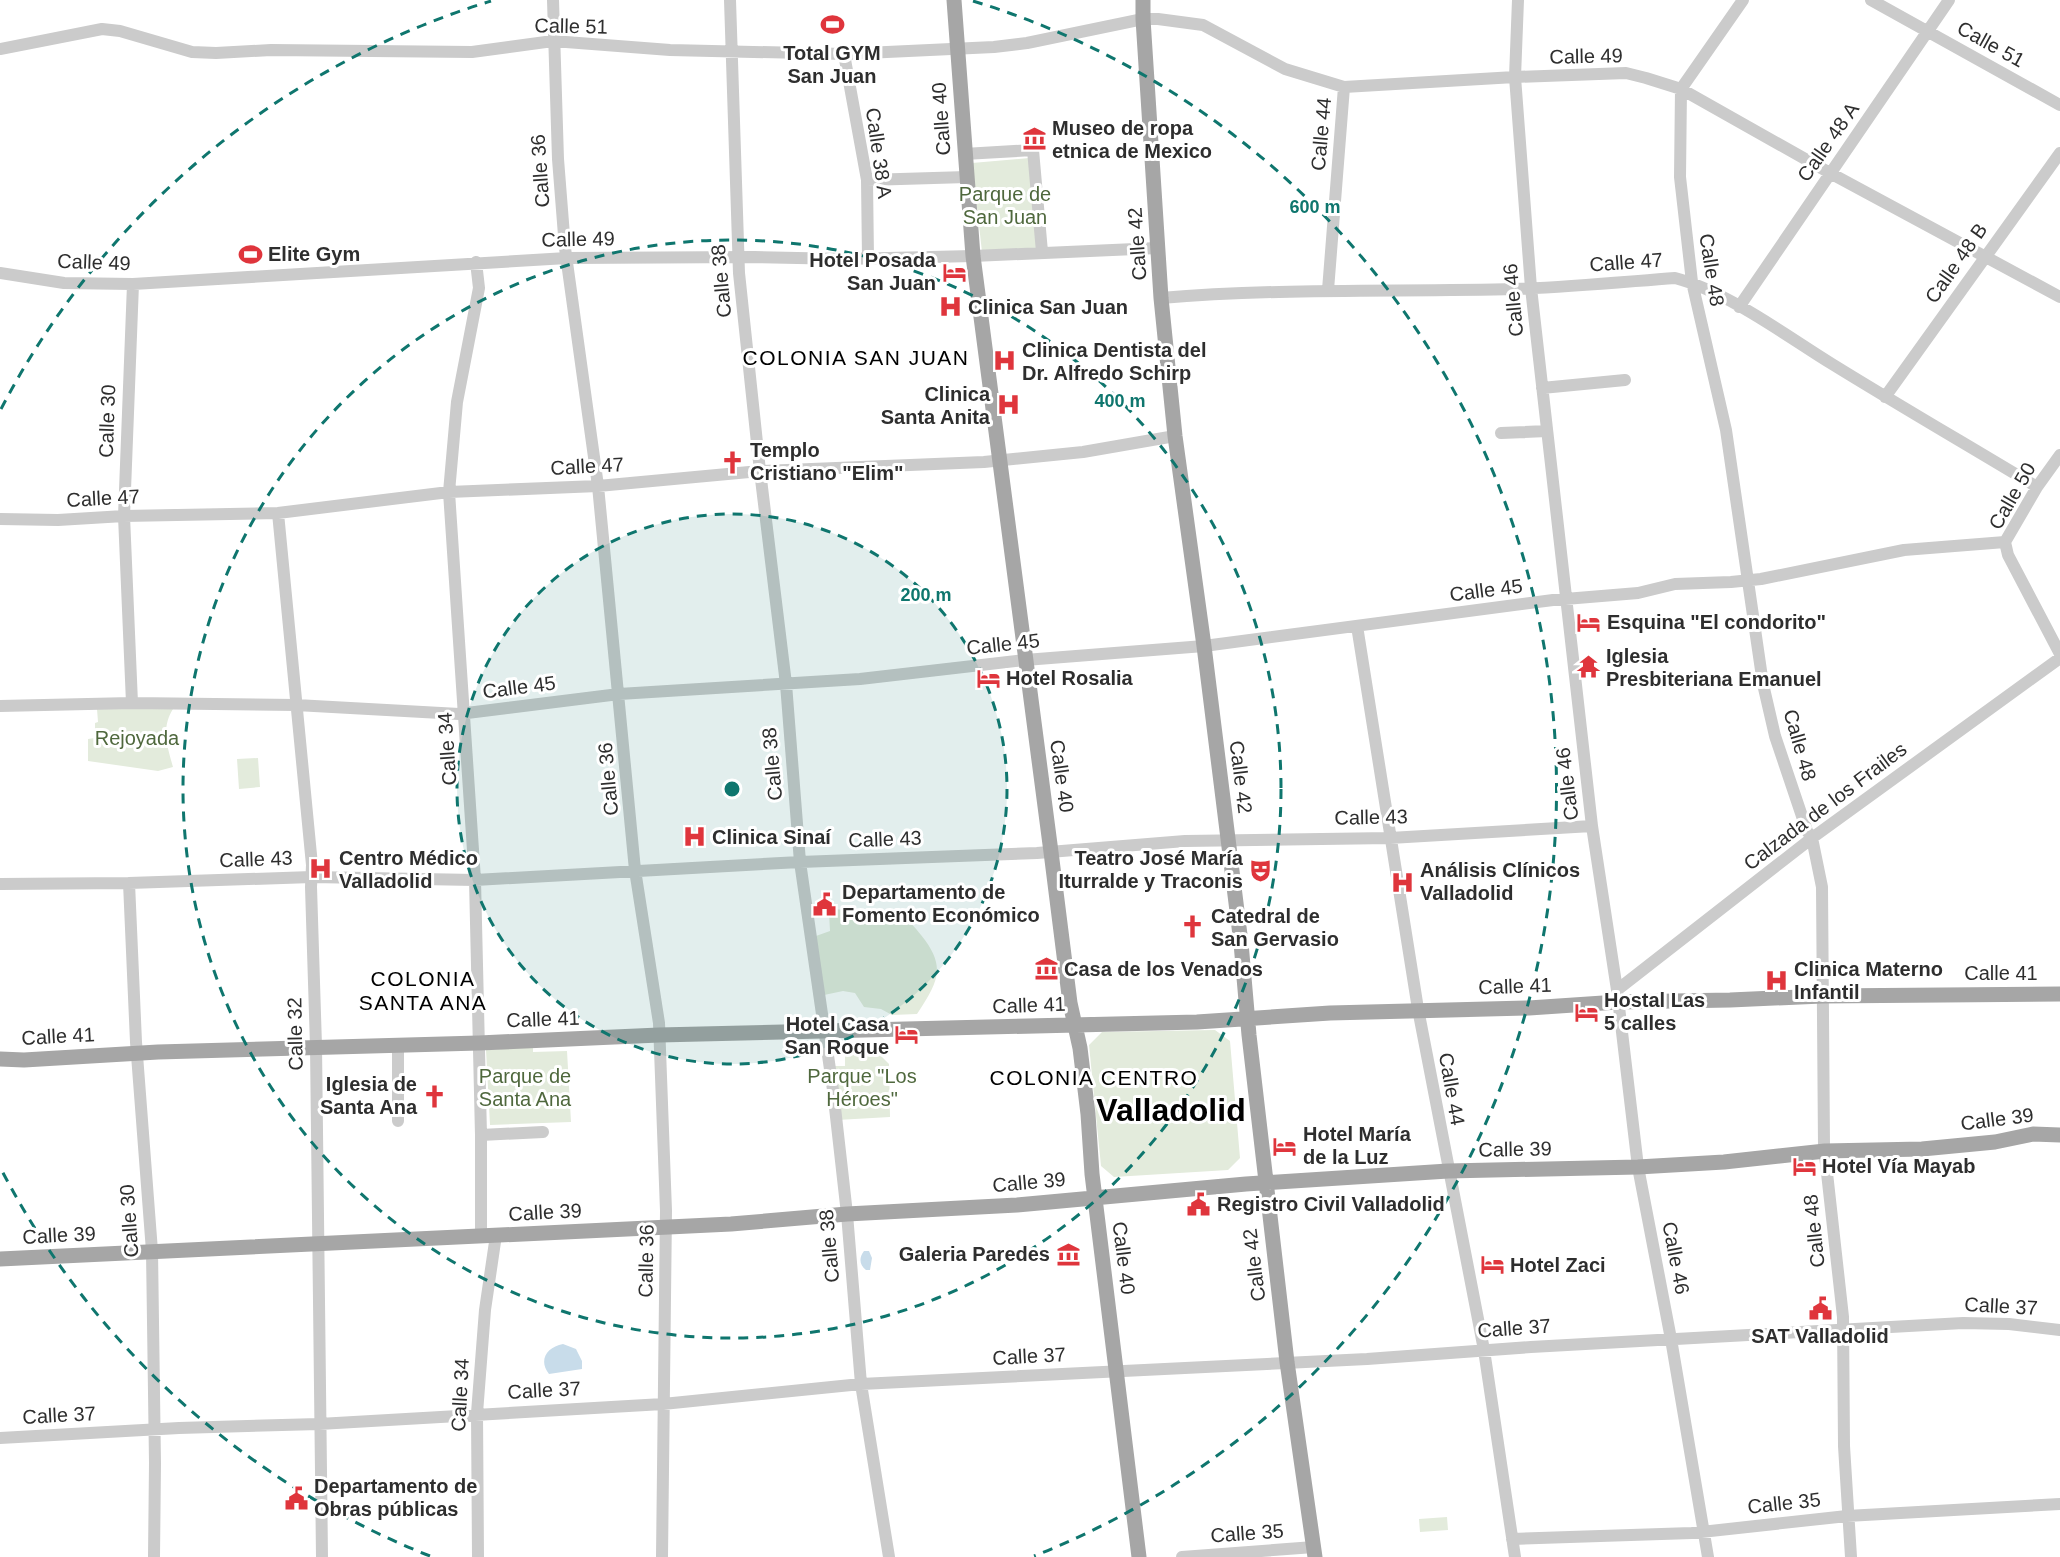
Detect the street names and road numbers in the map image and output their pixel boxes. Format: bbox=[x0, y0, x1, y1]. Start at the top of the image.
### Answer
street label: Calle 51 bbox=[534, 14, 608, 38]
street label: Calle 51 bbox=[1954, 17, 2028, 71]
street label: Calle 49 bbox=[1549, 44, 1623, 68]
street label: Calle 40 bbox=[927, 82, 955, 156]
street label: Calle 44 bbox=[1307, 96, 1335, 172]
street label: Calle 48 A bbox=[1793, 98, 1864, 186]
street label: Calle 38 A bbox=[862, 106, 896, 200]
street label: Calle 36 bbox=[526, 134, 554, 208]
street label: Calle 42 bbox=[1123, 207, 1151, 281]
street label: Calle 48 B bbox=[1921, 219, 1991, 307]
street label: Calle 49 bbox=[541, 227, 615, 251]
street label: Calle 48 bbox=[1695, 232, 1729, 308]
street label: Calle 38 bbox=[707, 243, 735, 319]
street label: Calle 47 bbox=[1589, 248, 1663, 276]
street label: Calle 49 bbox=[57, 250, 131, 274]
street label: Calle 46 bbox=[1499, 262, 1527, 338]
street label: Calle 30 bbox=[95, 384, 119, 458]
street label: Calle 47 bbox=[550, 453, 624, 479]
street label: Calle 50 bbox=[1984, 459, 2040, 533]
street label: Calle 47 bbox=[66, 485, 140, 511]
street label: Calle 45 bbox=[1448, 575, 1524, 605]
street label: Calle 45 bbox=[965, 629, 1041, 659]
street label: Calle 45 bbox=[481, 672, 557, 702]
street label: Calle 48 bbox=[1779, 707, 1821, 783]
street label: Calle 34 bbox=[433, 712, 461, 786]
street label: Calle 38 bbox=[758, 726, 786, 802]
street label: Calle 40 bbox=[1046, 738, 1078, 814]
street label: Calzada de los Frailes bbox=[1739, 738, 1911, 874]
street label: Calle 42 bbox=[1226, 739, 1256, 815]
street label: Calle 36 bbox=[594, 741, 622, 817]
street label: Calle 46 bbox=[1552, 746, 1582, 822]
street label: Calle 43 bbox=[1334, 805, 1408, 829]
street label: Calle 43 bbox=[848, 827, 922, 851]
street label: Calle 43 bbox=[219, 847, 293, 871]
street label: Calle 41 bbox=[1964, 962, 2038, 984]
street label: Calle 41 bbox=[1478, 974, 1552, 998]
street label: Calle 41 bbox=[992, 993, 1066, 1017]
street label: Calle 32 bbox=[283, 997, 307, 1071]
street label: Calle 41 bbox=[506, 1007, 580, 1031]
street label: Calle 41 bbox=[21, 1023, 95, 1049]
street label: Calle 44 bbox=[1435, 1051, 1469, 1127]
street label: Calle 39 bbox=[1959, 1104, 2035, 1134]
street label: Calle 39 bbox=[1478, 1137, 1552, 1161]
street label: Calle 39 bbox=[991, 1168, 1067, 1196]
street label: Calle 30 bbox=[115, 1184, 143, 1258]
street label: Calle 48 bbox=[1799, 1193, 1829, 1269]
street label: Calle 39 bbox=[508, 1199, 582, 1225]
street label: Calle 38 bbox=[815, 1208, 843, 1284]
street label: Calle 40 bbox=[1109, 1220, 1139, 1296]
street label: Calle 46 bbox=[1658, 1220, 1694, 1296]
street label: Calle 39 bbox=[22, 1222, 96, 1248]
street label: Calle 36 bbox=[634, 1224, 658, 1298]
street label: Calle 42 bbox=[1239, 1227, 1269, 1303]
street label: Calle 37 bbox=[1964, 1293, 2038, 1319]
street label: Calle 37 bbox=[1477, 1314, 1551, 1342]
street label: Calle 37 bbox=[992, 1343, 1066, 1369]
street label: Calle 34 bbox=[447, 1358, 473, 1432]
street label: Calle 37 bbox=[507, 1377, 581, 1403]
street label: Calle 37 bbox=[22, 1402, 96, 1428]
street label: Calle 35 bbox=[1746, 1488, 1822, 1518]
street label: Calle 35 bbox=[1210, 1519, 1284, 1547]

